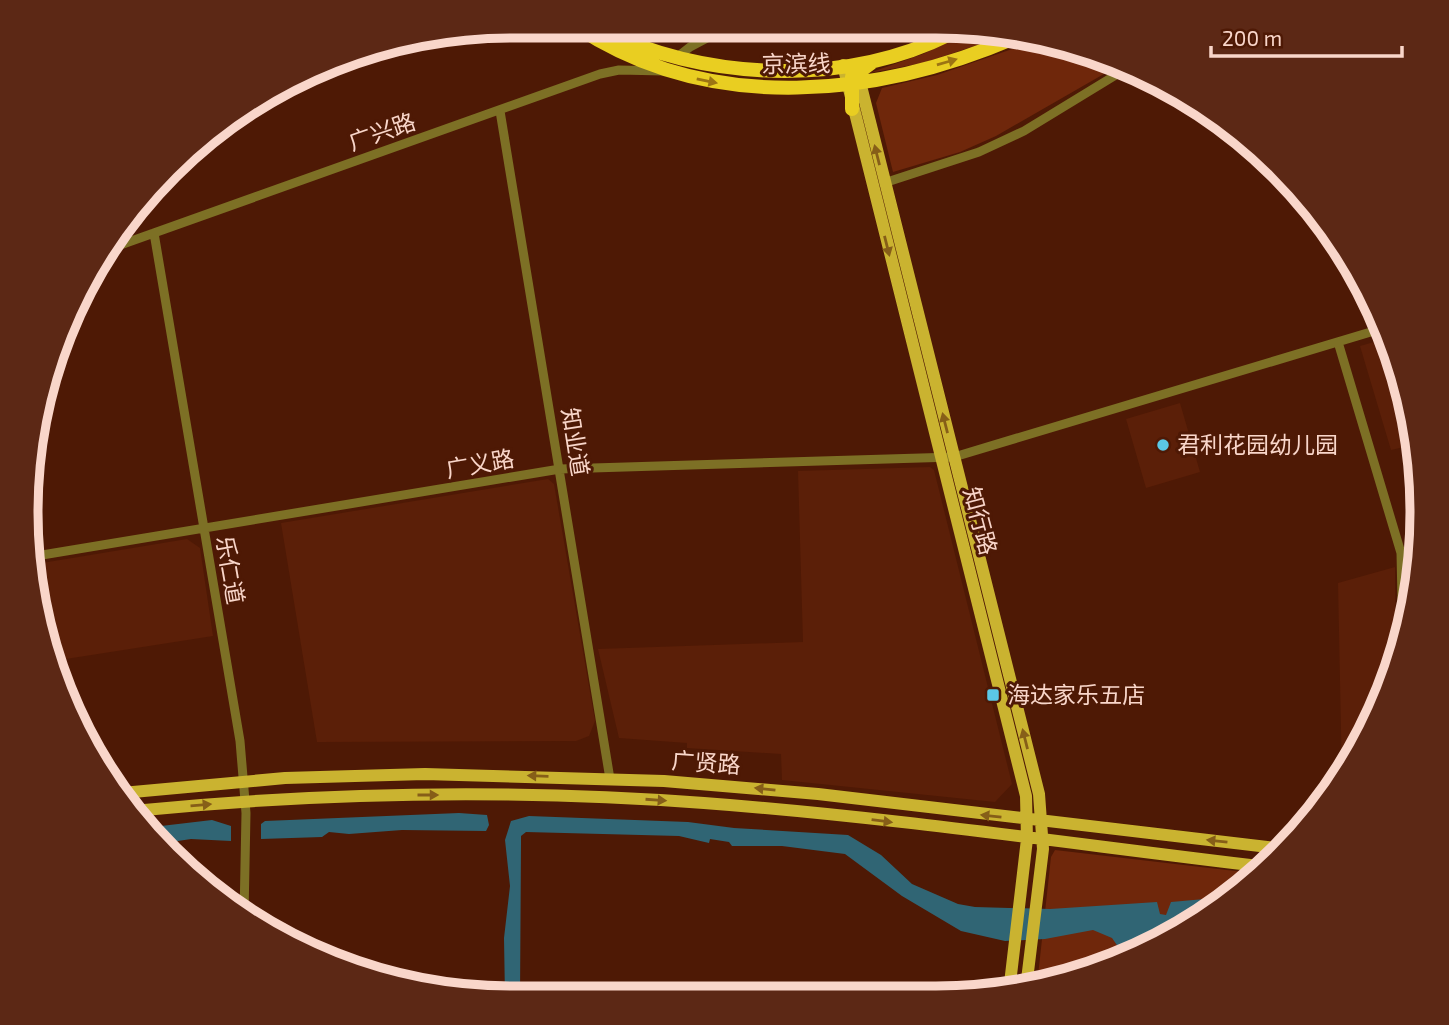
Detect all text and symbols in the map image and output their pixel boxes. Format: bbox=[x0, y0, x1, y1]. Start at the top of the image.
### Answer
scale bar bbox=[1211, 14, 1402, 58]
text: 200 m bbox=[1222, 25, 1282, 50]
street label: 京滨线 bbox=[761, 48, 831, 78]
one-way arrow bbox=[936, 56, 958, 67]
one-way arrow bbox=[696, 75, 718, 86]
street label: 广兴路 bbox=[344, 107, 419, 156]
one-way arrow bbox=[871, 144, 882, 166]
one-way arrow bbox=[882, 235, 893, 257]
street label: 知业道 bbox=[557, 406, 595, 478]
one-way arrow bbox=[939, 412, 950, 434]
place label: 君利花园幼儿园 bbox=[1177, 430, 1338, 458]
marker: 君利花园幼儿园 bbox=[1155, 437, 1171, 453]
street label: 广义路 bbox=[443, 443, 516, 483]
street label: 知行路 bbox=[959, 484, 1003, 558]
street label: 乐仁道 bbox=[211, 533, 251, 606]
place label: 海达家乐五店 bbox=[1007, 680, 1145, 708]
marker: 海达家乐五店 bbox=[985, 687, 1001, 703]
one-way arrow bbox=[1019, 728, 1030, 750]
street label: 广贤路 bbox=[671, 746, 741, 778]
one-way arrow bbox=[527, 771, 549, 782]
one-way arrow bbox=[754, 783, 776, 794]
one-way arrow bbox=[417, 789, 439, 801]
one-way arrow bbox=[645, 795, 667, 806]
one-way arrow bbox=[190, 799, 212, 810]
one-way arrow bbox=[980, 810, 1002, 821]
one-way arrow bbox=[871, 815, 893, 826]
one-way arrow bbox=[1206, 835, 1228, 846]

